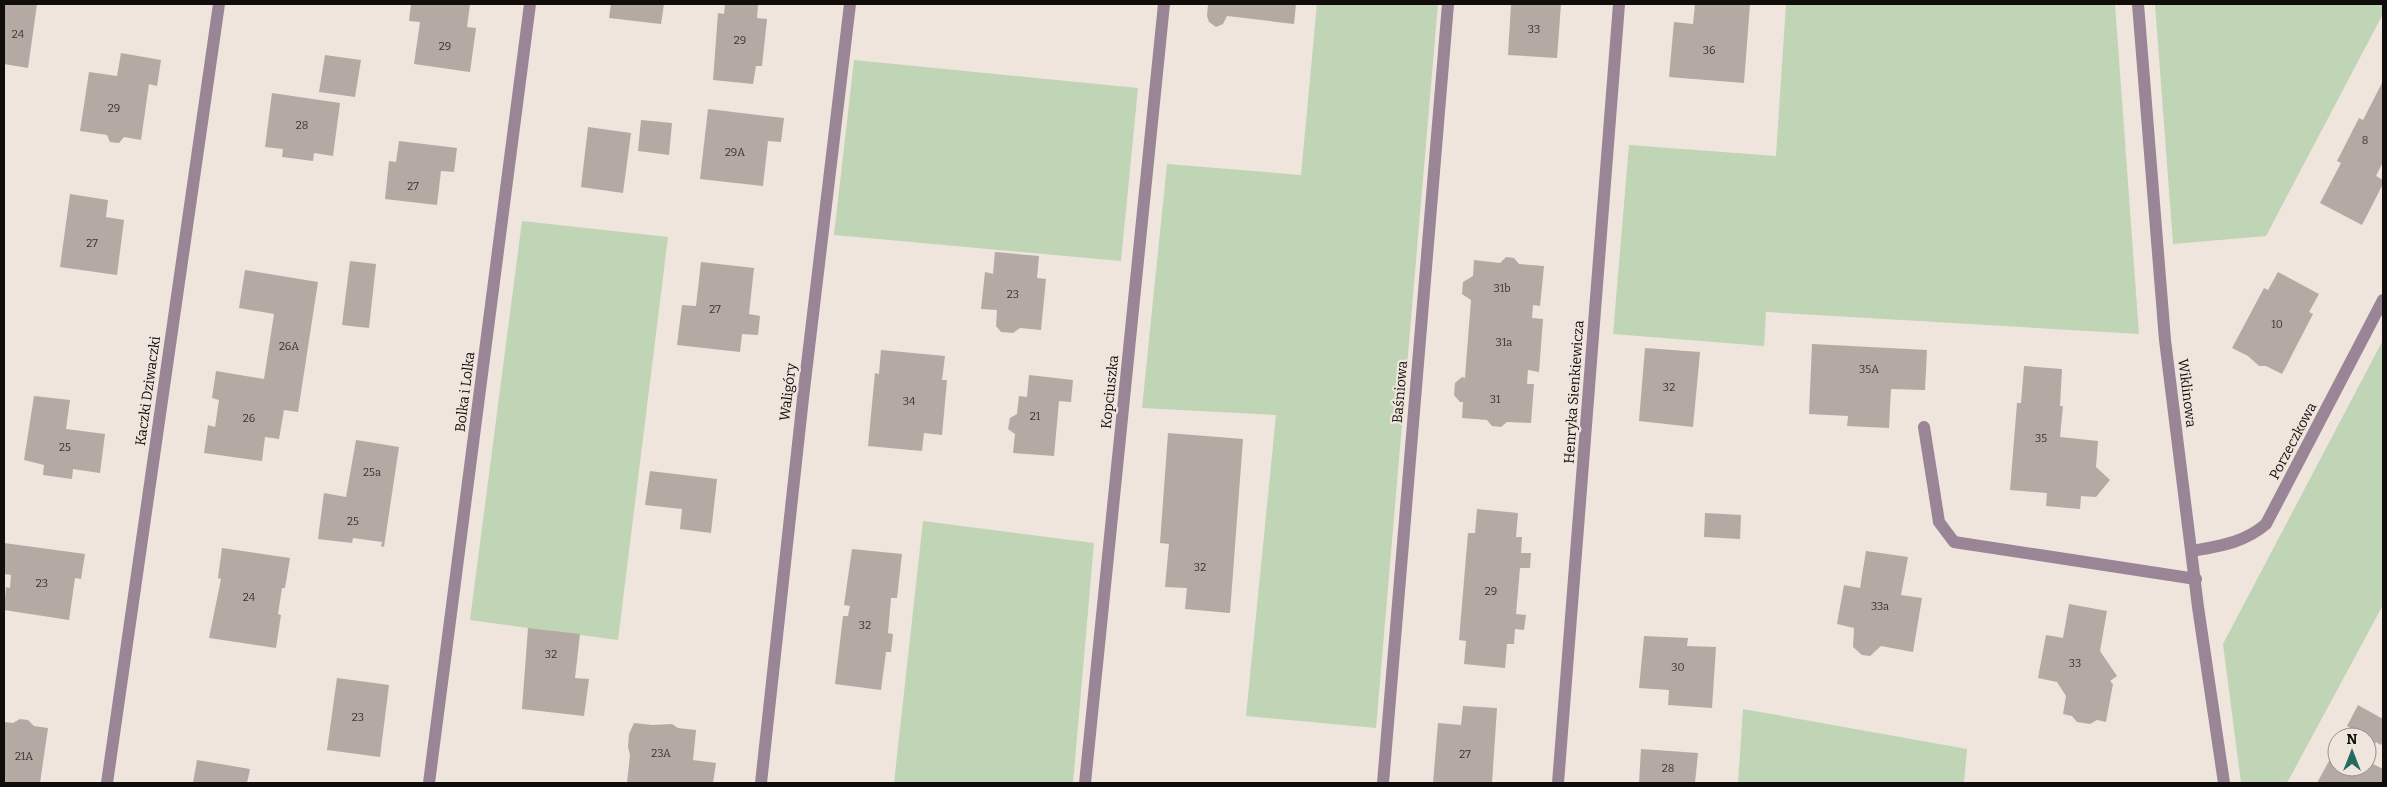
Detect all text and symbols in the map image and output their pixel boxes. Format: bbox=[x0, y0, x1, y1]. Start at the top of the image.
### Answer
house number: 33 bbox=[1528, 23, 1540, 36]
house number: 24 bbox=[12, 28, 25, 41]
house number: 29 bbox=[734, 34, 746, 47]
house number: 29 bbox=[439, 40, 451, 53]
house number: 36 bbox=[1703, 44, 1715, 57]
house number: 29 bbox=[108, 102, 120, 115]
house number: 28 bbox=[296, 119, 308, 132]
house number: 8 bbox=[2362, 134, 2368, 147]
house number: 29A bbox=[725, 146, 745, 159]
house number: 27 bbox=[407, 180, 419, 193]
house number: 27 bbox=[86, 237, 98, 250]
house number: 31b bbox=[1493, 282, 1511, 295]
house number: 23 bbox=[1007, 288, 1019, 301]
house number: 27 bbox=[709, 303, 721, 316]
house number: 10 bbox=[2271, 318, 2283, 331]
street label: Henryka Sienkiewicza bbox=[1561, 319, 1588, 464]
street label: Kaczki Dziwaczki bbox=[132, 335, 164, 447]
house number: 31a bbox=[1496, 336, 1512, 349]
house number: 26A bbox=[279, 340, 299, 353]
street label: Bolka i Lolka bbox=[452, 351, 478, 433]
street label: Kopciuszka bbox=[1098, 354, 1122, 430]
street label: Wiklinowa bbox=[2174, 358, 2200, 429]
street label: Baśniowa bbox=[1389, 360, 1411, 424]
street label: Waligóry bbox=[776, 361, 800, 422]
house number: 35A bbox=[1859, 363, 1879, 376]
house number: 32 bbox=[1663, 381, 1675, 394]
house number: 31 bbox=[1490, 393, 1501, 406]
house number: 34 bbox=[903, 395, 916, 408]
street label: Porzeczkowa bbox=[2266, 399, 2320, 482]
house number: 21 bbox=[1030, 410, 1041, 423]
house number: 26 bbox=[243, 412, 255, 425]
house number: 35 bbox=[2035, 432, 2047, 445]
house number: 25 bbox=[59, 441, 71, 454]
house number: 25a bbox=[363, 466, 381, 479]
house number: 25 bbox=[347, 515, 359, 528]
house number: 32 bbox=[1194, 561, 1206, 574]
house number: 23 bbox=[36, 577, 48, 590]
house number: 29 bbox=[1485, 585, 1497, 598]
house number: 24 bbox=[243, 591, 256, 604]
house number: 33a bbox=[1871, 600, 1889, 613]
house number: 32 bbox=[859, 619, 871, 632]
house number: 32 bbox=[545, 648, 557, 661]
house number: 33 bbox=[2069, 657, 2081, 670]
house number: 30 bbox=[1671, 661, 1685, 674]
house number: 23 bbox=[352, 711, 364, 724]
north arrow bbox=[2327, 727, 2377, 777]
text: N bbox=[2347, 731, 2358, 748]
house number: 23A bbox=[651, 747, 671, 760]
house number: 27 bbox=[1459, 748, 1471, 761]
house number: 21A bbox=[15, 750, 33, 763]
house number: 28 bbox=[1662, 762, 1674, 775]

